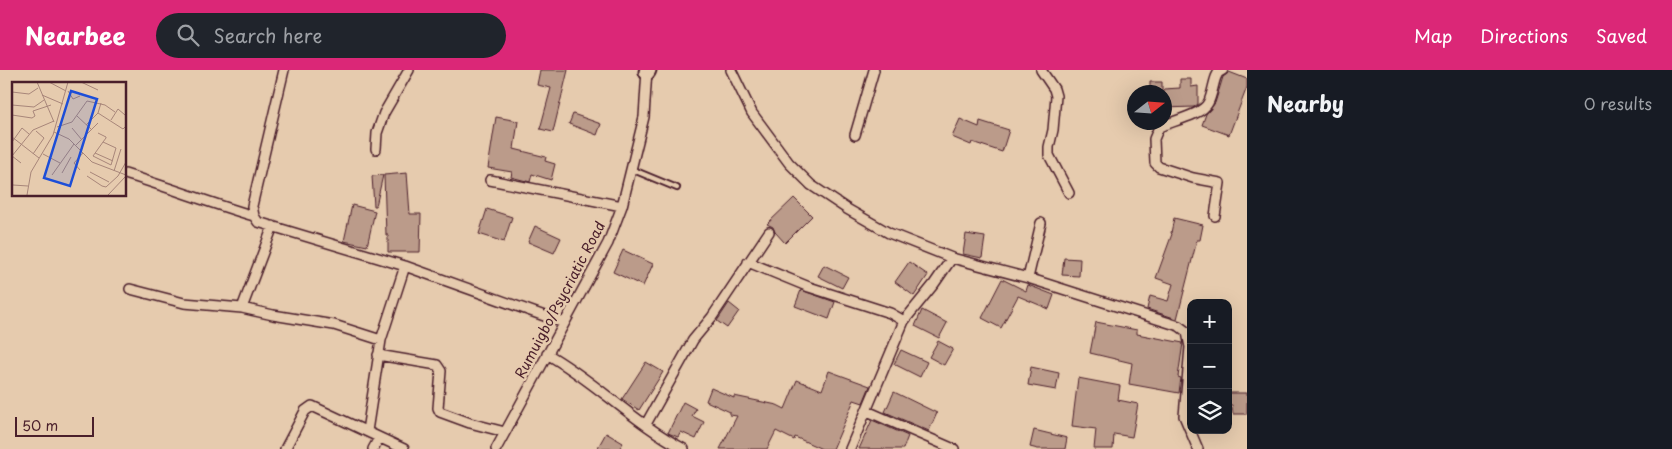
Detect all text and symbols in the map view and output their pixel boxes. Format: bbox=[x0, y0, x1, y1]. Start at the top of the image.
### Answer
search box bbox=[156, 13, 506, 58]
text: Nearbee bbox=[25, 17, 126, 53]
icon: search bbox=[174, 21, 202, 49]
text: Search here bbox=[214, 21, 322, 49]
text: Map bbox=[1414, 22, 1452, 49]
text: Directions bbox=[1480, 22, 1568, 49]
text: Saved bbox=[1596, 22, 1647, 49]
inset map bbox=[12, 82, 126, 196]
north arrow bbox=[1127, 85, 1172, 130]
text: Nearby bbox=[1267, 87, 1344, 119]
text: 0 results bbox=[1584, 91, 1652, 115]
street label: Rumuigbo/Psycriatic Road bbox=[509, 217, 610, 382]
map controls bbox=[1187, 299, 1232, 434]
button: + bbox=[1187, 299, 1232, 344]
button: − bbox=[1187, 344, 1232, 389]
button: layers bbox=[1187, 389, 1232, 434]
scale bar bbox=[15, 414, 94, 437]
text: 50 m bbox=[22, 415, 58, 436]

